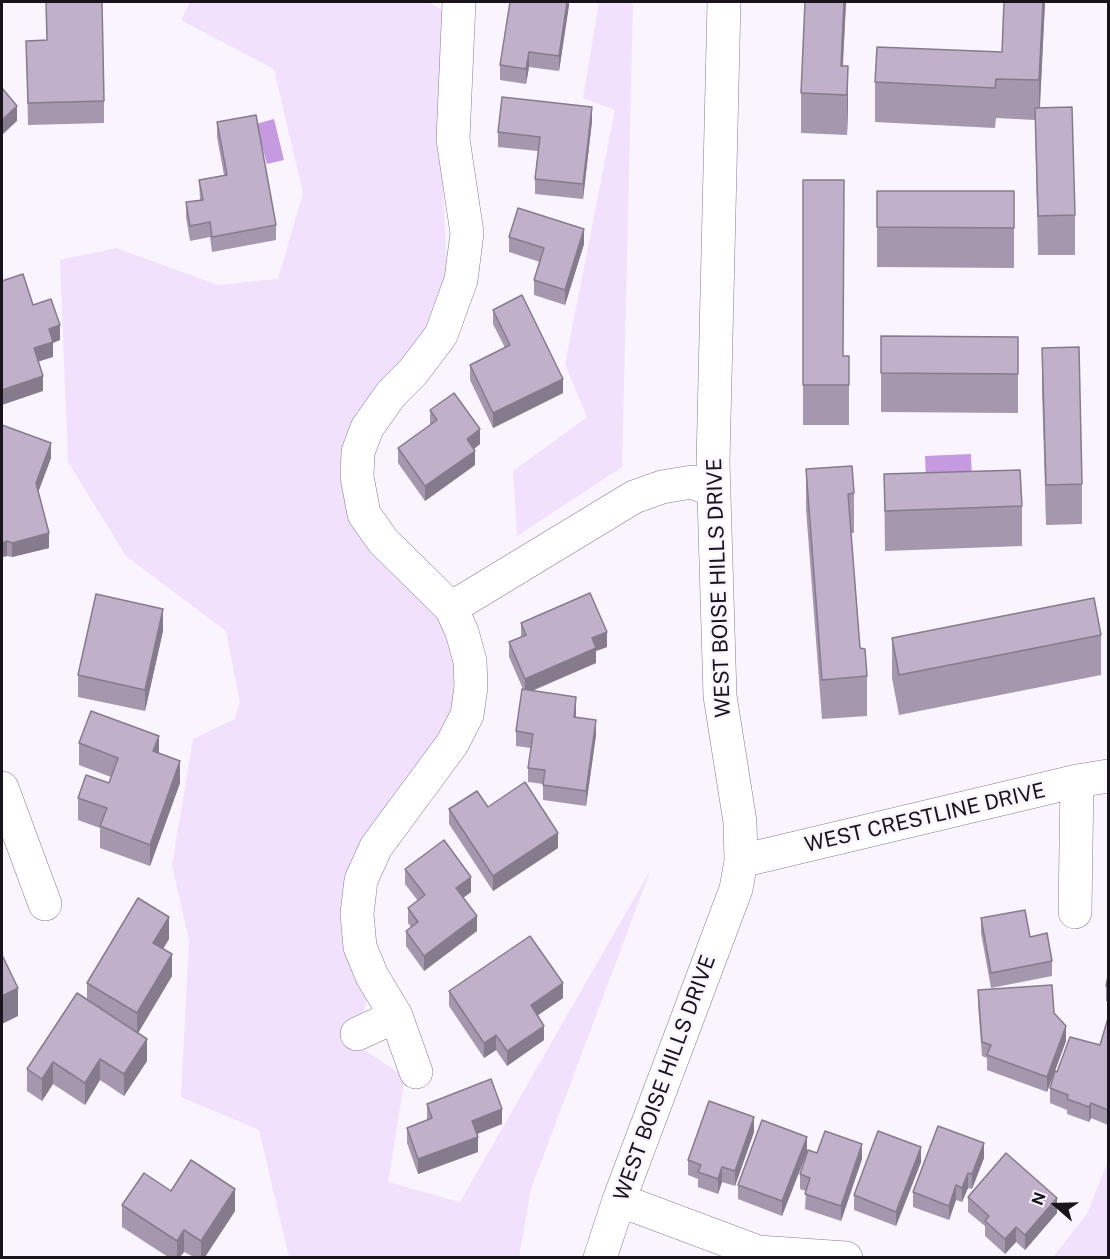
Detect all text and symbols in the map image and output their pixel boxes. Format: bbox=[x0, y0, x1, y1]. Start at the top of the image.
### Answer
street label: WEST BOISE HILLS DRIVE bbox=[702, 458, 736, 718]
street label: WEST CRESTLINE DRIVE bbox=[802, 778, 1048, 858]
street label: WEST BOISE HILLS DRIVE bbox=[609, 952, 721, 1204]
north arrow bbox=[1026, 1175, 1086, 1235]
text: N bbox=[1028, 1190, 1050, 1208]

